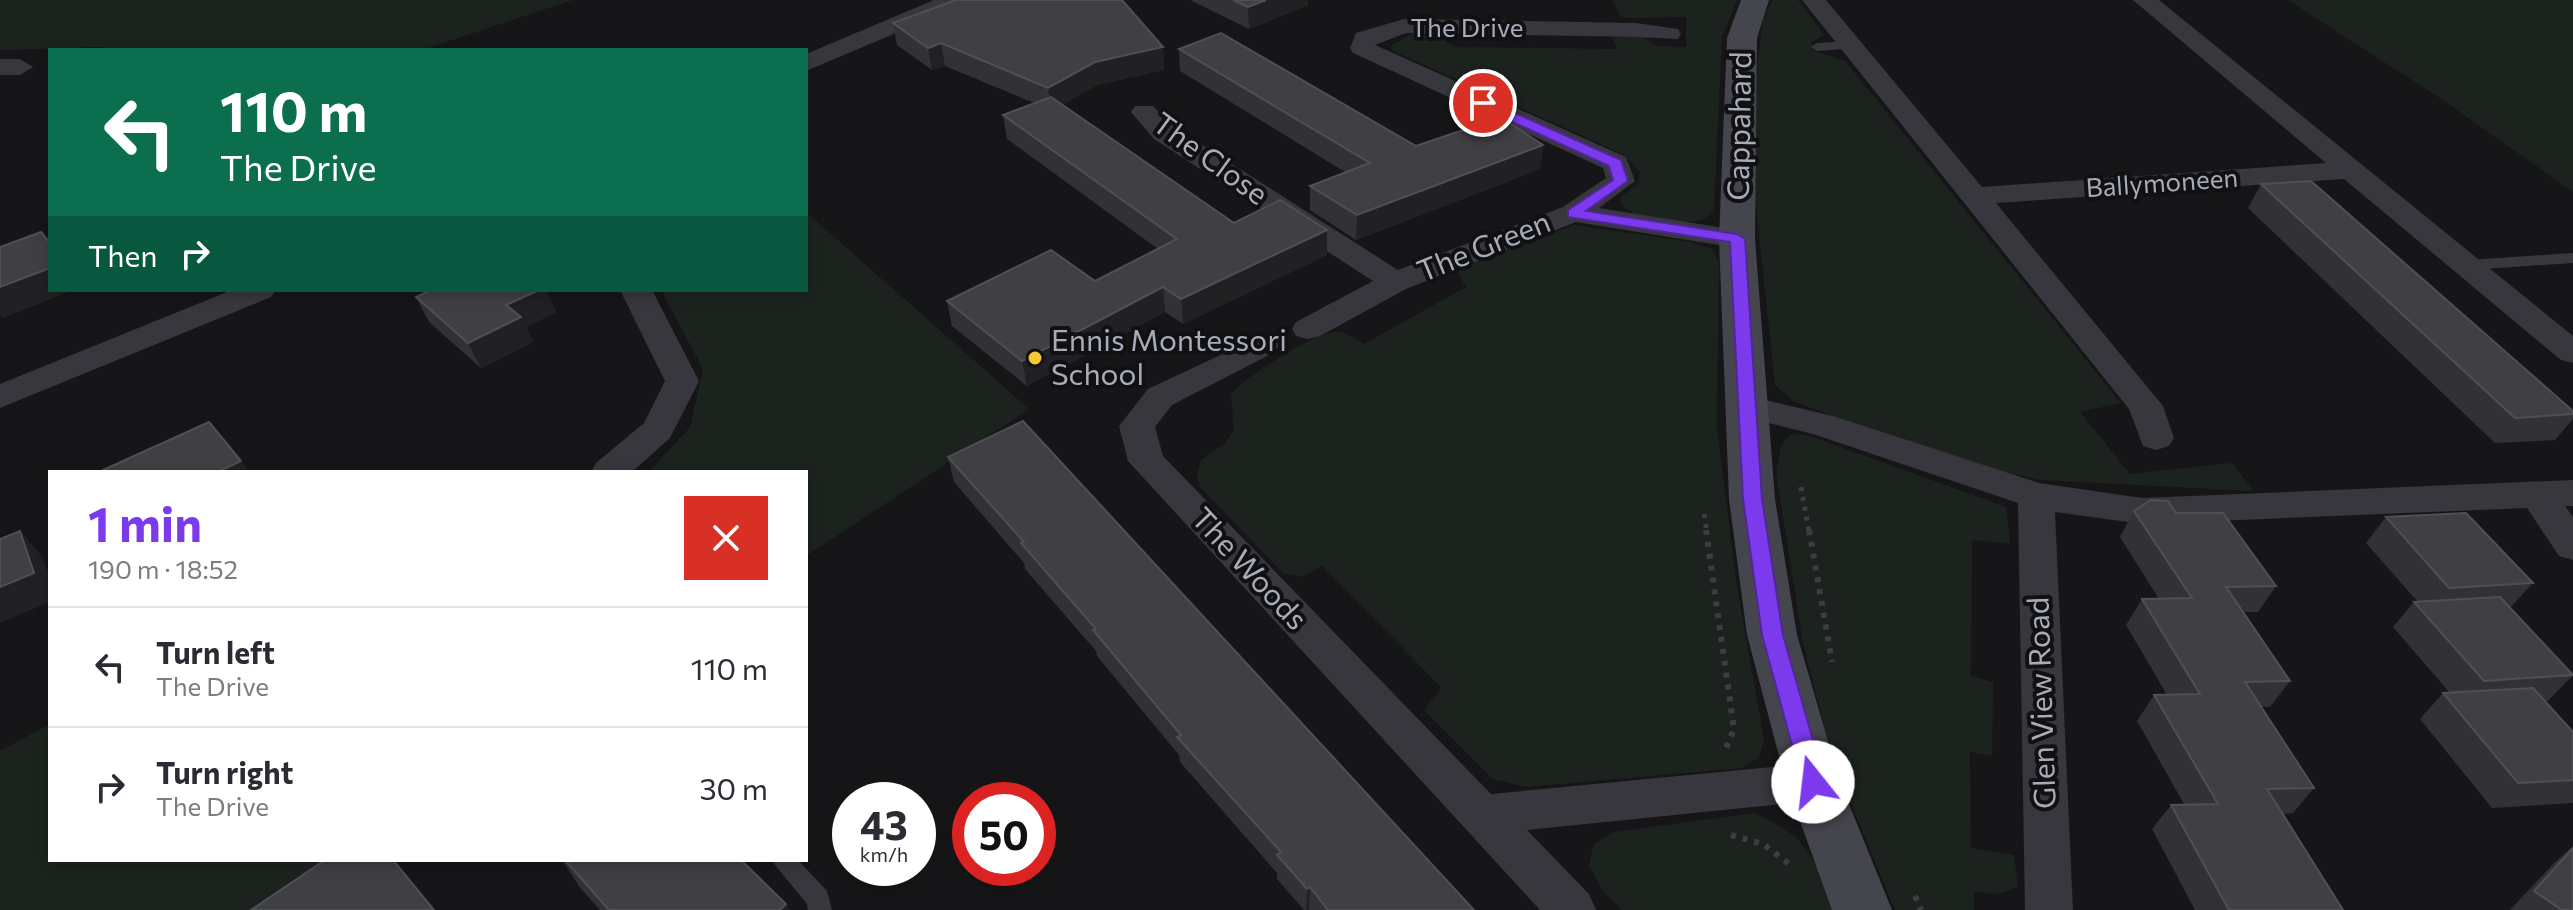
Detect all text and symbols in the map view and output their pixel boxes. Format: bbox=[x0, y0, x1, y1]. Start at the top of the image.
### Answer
street label: The Drive bbox=[1410, 11, 1524, 42]
street label: Cappahard bbox=[1718, 51, 1757, 201]
pin bbox=[1449, 69, 1517, 137]
text: 110 m bbox=[220, 75, 367, 144]
icon: left bbox=[88, 80, 192, 184]
icon: arrive bbox=[1461, 81, 1505, 125]
street label: The Close bbox=[1147, 103, 1276, 211]
text: The Drive bbox=[220, 144, 377, 188]
street label: Ballymoneen bbox=[2085, 161, 2239, 202]
street label: The Green bbox=[1411, 201, 1555, 288]
icon: right bbox=[173, 232, 217, 276]
text: Then bbox=[88, 236, 157, 273]
place label: Ennis Montessori School bbox=[1051, 320, 1287, 391]
marker: Ennis Montessori School bbox=[1026, 349, 1044, 367]
text: 1 min bbox=[88, 493, 202, 552]
button: close bbox=[684, 496, 768, 580]
street label: The Woods bbox=[1185, 499, 1317, 636]
text: 190 m · 18:52 bbox=[88, 553, 238, 584]
street label: Glen View Road bbox=[2017, 597, 2062, 810]
text: Turn left bbox=[156, 633, 275, 670]
icon: left bbox=[88, 645, 132, 689]
text: 110 m bbox=[691, 649, 768, 686]
text: The Drive bbox=[156, 670, 269, 701]
position arrow bbox=[1771, 740, 1855, 824]
text: Turn right bbox=[156, 753, 293, 790]
icon: right bbox=[88, 765, 132, 809]
text: 30 m bbox=[699, 769, 768, 806]
speed limit sign: 50 bbox=[952, 782, 1056, 886]
text: The Drive bbox=[156, 790, 269, 821]
text: 43 bbox=[860, 799, 908, 848]
text: km/h bbox=[860, 842, 908, 866]

